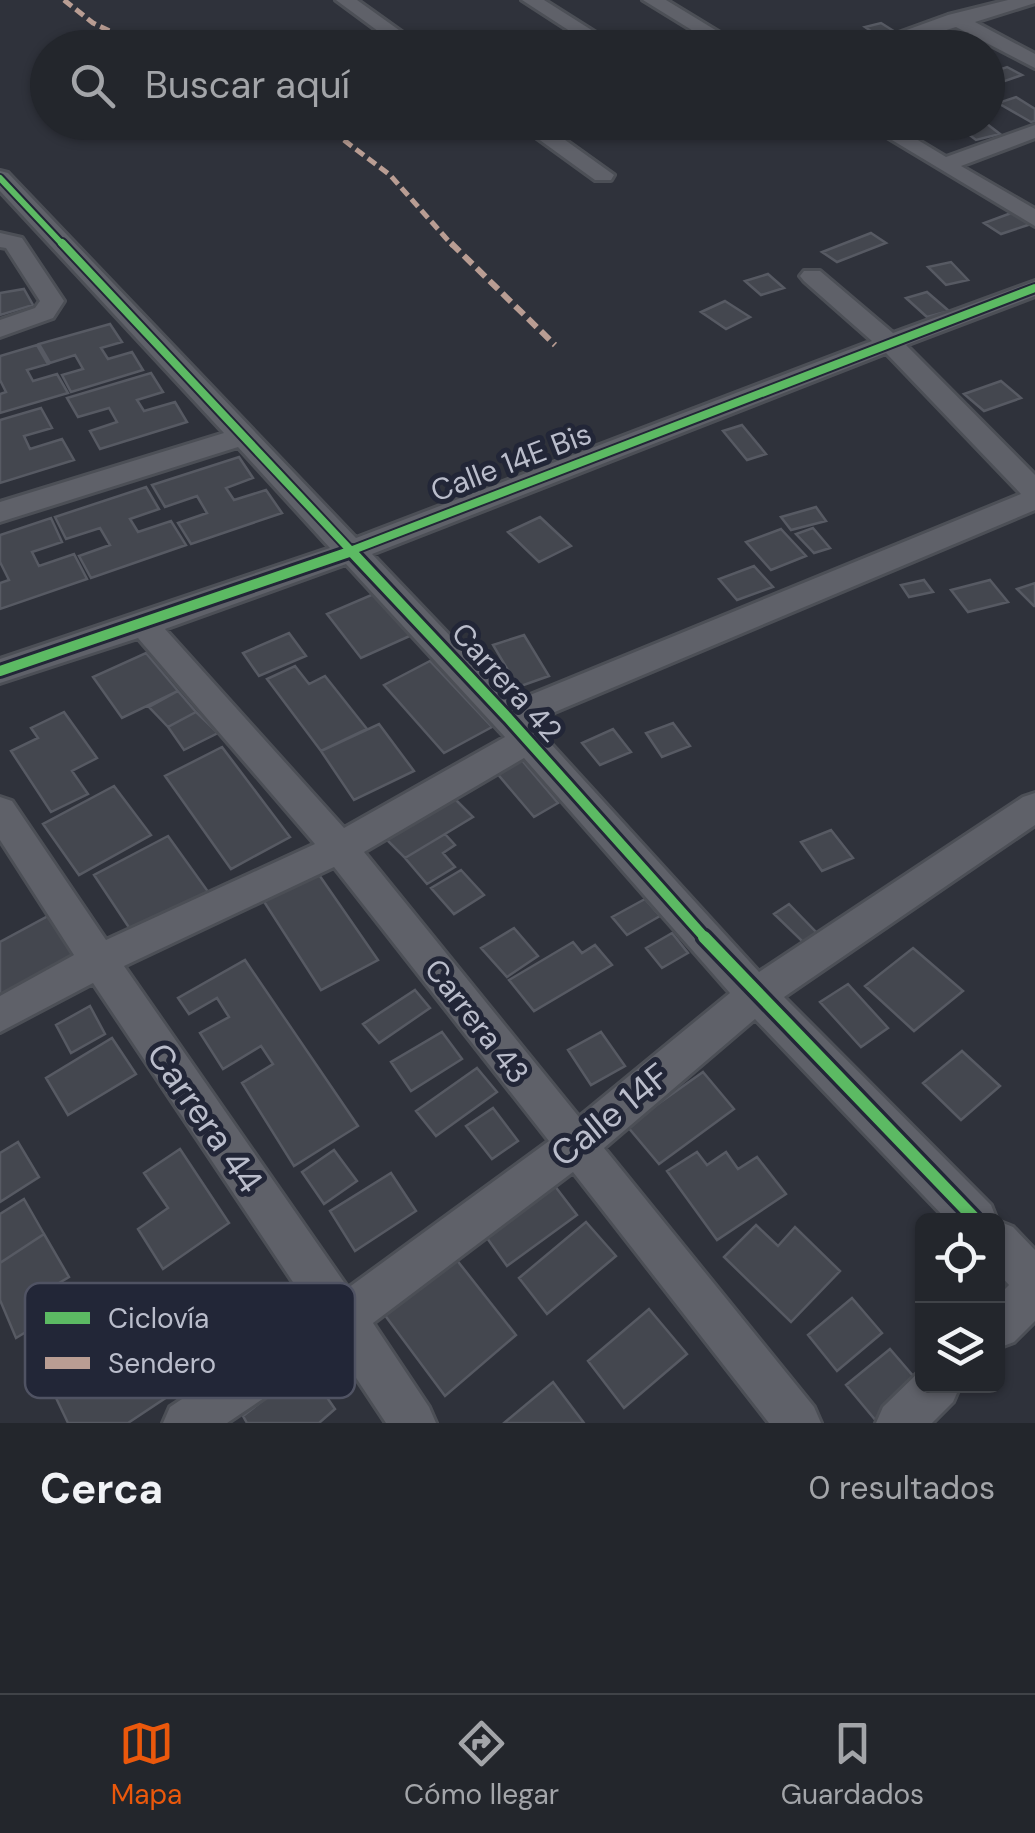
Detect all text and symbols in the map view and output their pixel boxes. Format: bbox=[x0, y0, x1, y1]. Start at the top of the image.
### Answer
search box bbox=[30, 30, 1005, 140]
icon: search bbox=[65, 58, 120, 113]
text: Buscar aquí bbox=[145, 60, 350, 110]
street label: Calle 14E Bis bbox=[425, 413, 597, 511]
street label: Carrera 42 bbox=[443, 614, 571, 750]
street label: Carrera 43 bbox=[416, 951, 538, 1091]
street label: Carrera 44 bbox=[137, 1034, 273, 1202]
street label: Calle 14F bbox=[541, 1053, 679, 1177]
map controls bbox=[915, 1213, 1005, 1393]
button: locate bbox=[915, 1213, 1005, 1303]
legend bbox=[25, 1283, 355, 1398]
text: Ciclovía bbox=[108, 1300, 209, 1337]
button: layers bbox=[915, 1303, 1005, 1393]
text: Sendero bbox=[108, 1345, 216, 1382]
text: Cerca bbox=[40, 1461, 163, 1516]
text: 0 resultados bbox=[809, 1467, 995, 1509]
tab: Mapa bbox=[111, 1716, 182, 1813]
tab: Cómo llegar bbox=[404, 1716, 559, 1813]
tab: Guardados bbox=[781, 1716, 924, 1813]

